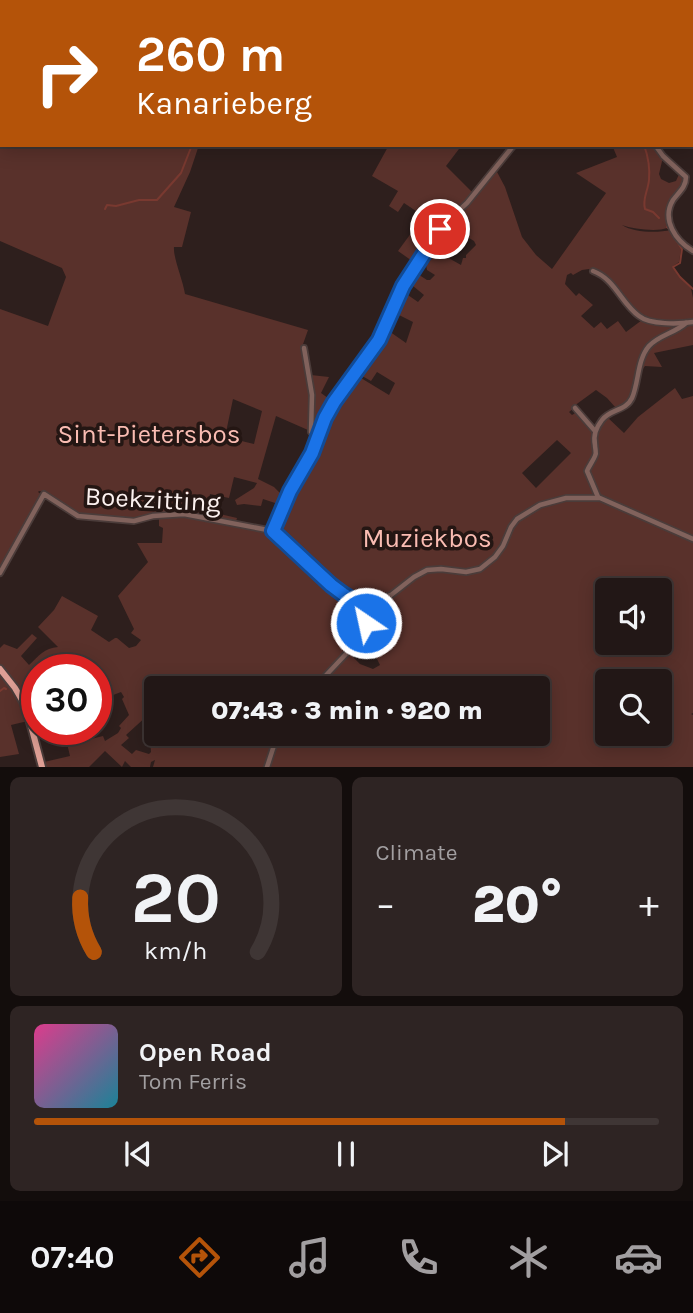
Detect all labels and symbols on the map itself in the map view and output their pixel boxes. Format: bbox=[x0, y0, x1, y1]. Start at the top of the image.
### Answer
pin bbox=[410, 199, 470, 259]
park label: Sint-Pietersbos bbox=[58, 419, 240, 450]
street label: Boekzitting bbox=[84, 480, 222, 519]
park label: Muziekbos bbox=[362, 523, 492, 554]
position arrow bbox=[329, 586, 403, 660]
speed limit sign: 30 bbox=[21, 654, 112, 745]

